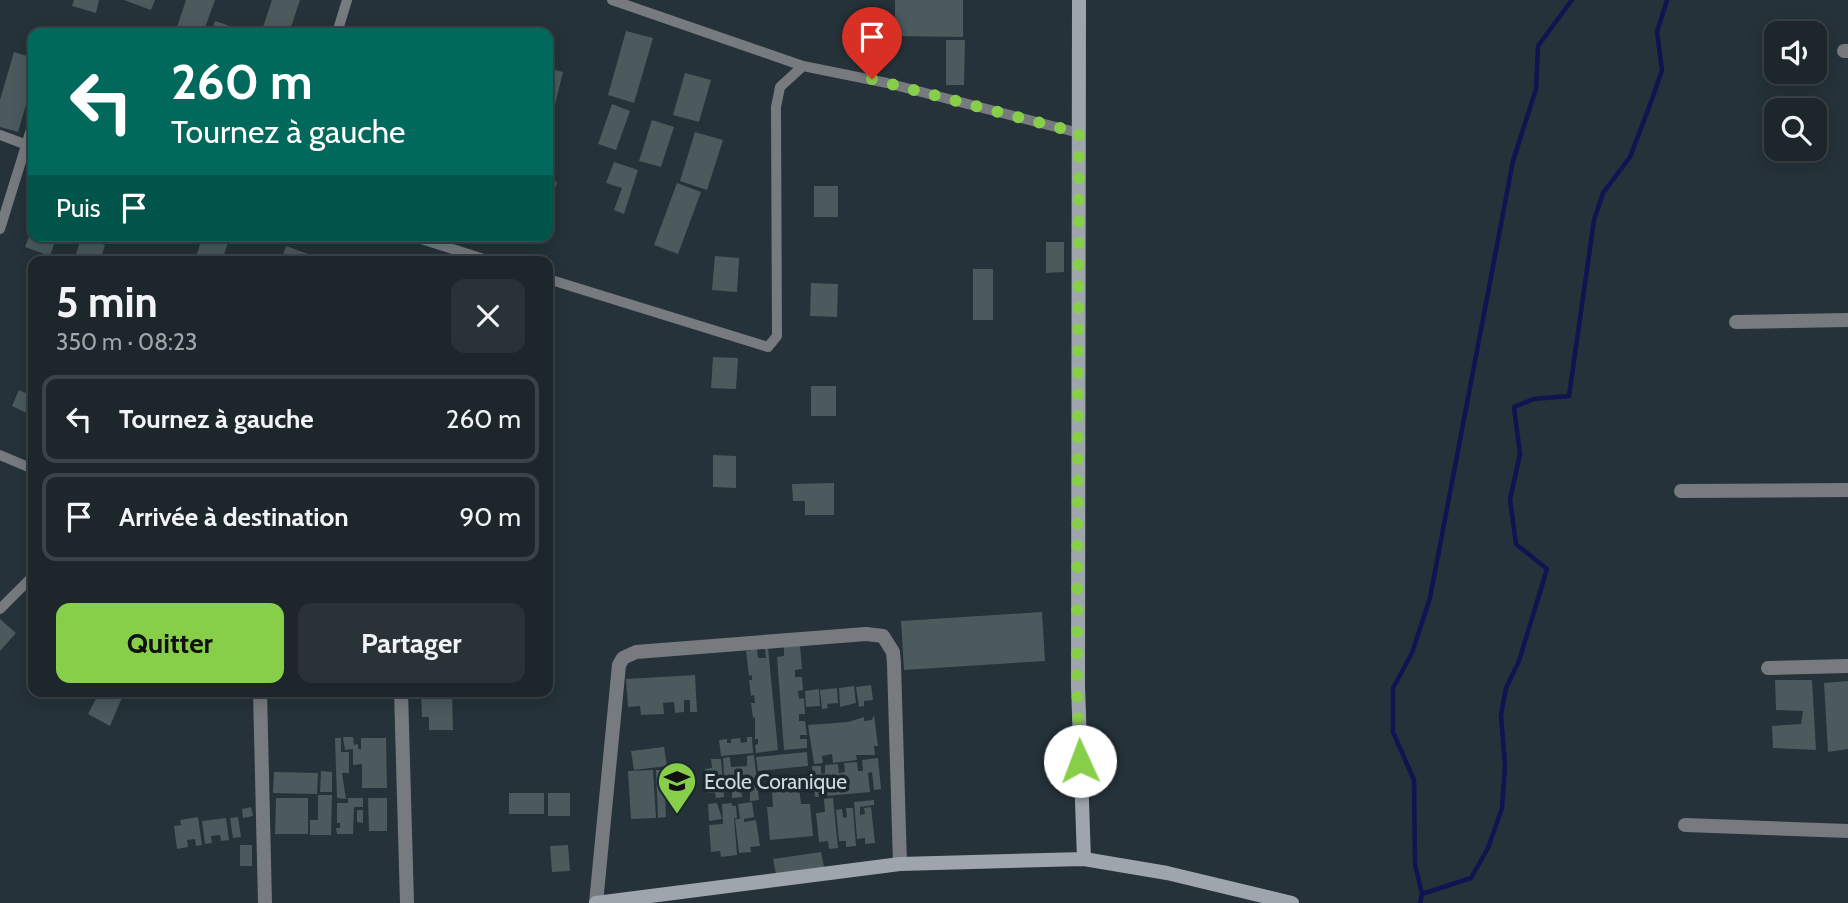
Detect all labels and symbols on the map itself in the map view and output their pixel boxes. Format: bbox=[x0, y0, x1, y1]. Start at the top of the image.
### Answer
pin bbox=[842, 7, 902, 79]
position arrow bbox=[1043, 724, 1117, 798]
school or university icon: Ecole Coranique bbox=[656, 760, 698, 815]
place label: Ecole Coranique bbox=[704, 769, 847, 794]

